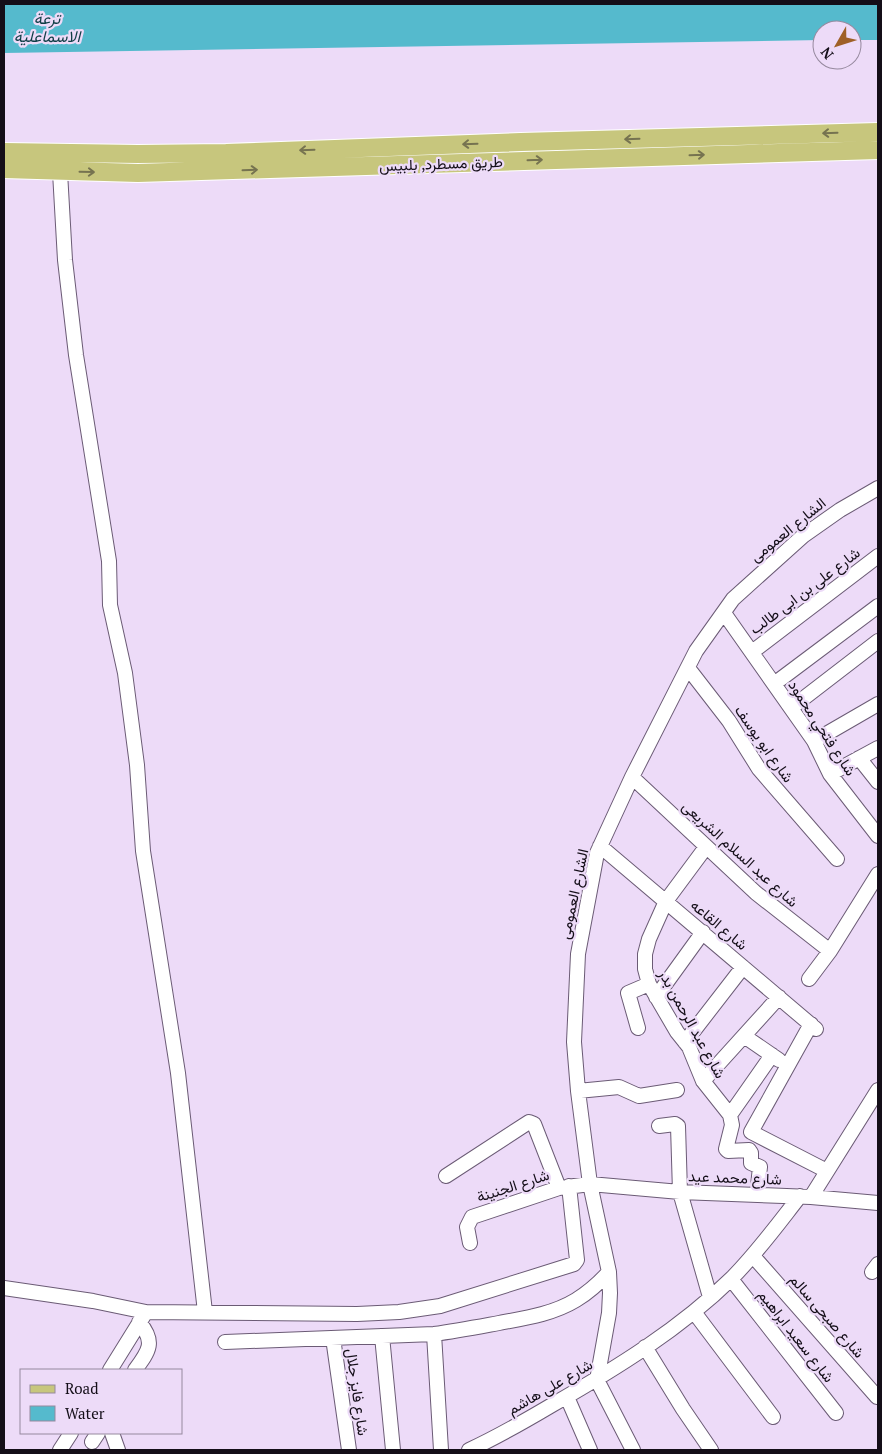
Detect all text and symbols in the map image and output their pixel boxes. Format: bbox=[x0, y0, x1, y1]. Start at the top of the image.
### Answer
water label: ترعة الاسماعلية bbox=[14, 7, 82, 47]
north arrow bbox=[812, 20, 862, 70]
text: N bbox=[816, 43, 837, 64]
one-way arrow bbox=[822, 129, 838, 138]
one-way arrow bbox=[624, 134, 640, 144]
one-way arrow bbox=[462, 139, 478, 149]
one-way arrow bbox=[300, 145, 316, 155]
street label: طريق مسطرد, بلبيس bbox=[379, 151, 503, 176]
one-way arrow bbox=[689, 151, 705, 160]
one-way arrow bbox=[526, 156, 542, 165]
one-way arrow bbox=[242, 165, 258, 175]
one-way arrow bbox=[79, 167, 95, 177]
street label: الشارع العمومى bbox=[745, 492, 831, 568]
street label: شارع على بن ابى طالب bbox=[745, 542, 865, 640]
street label: شارع فتحي محمود bbox=[781, 676, 861, 781]
street label: شارع ابو يوسف bbox=[729, 701, 799, 787]
street label: شارع عبد السلام الشريعى bbox=[677, 796, 803, 912]
street label: الشارع العمومى bbox=[554, 847, 594, 941]
street label: شارع القاعه bbox=[686, 895, 752, 956]
street label: شارع عبد الرحمن بدر bbox=[652, 965, 731, 1083]
street label: شارع الجنينة bbox=[474, 1164, 552, 1208]
street label: شارع محمد عيد bbox=[688, 1165, 782, 1191]
street label: شارع صبحى سالم bbox=[784, 1269, 870, 1363]
street label: شارع سعيد ابراهيم bbox=[753, 1285, 839, 1387]
street label: شارع فايز جلال bbox=[340, 1347, 374, 1437]
street label: شارع على هاشم bbox=[503, 1354, 597, 1420]
legend bbox=[20, 1369, 182, 1434]
text: Road bbox=[65, 1378, 98, 1398]
text: Water bbox=[65, 1403, 105, 1423]

